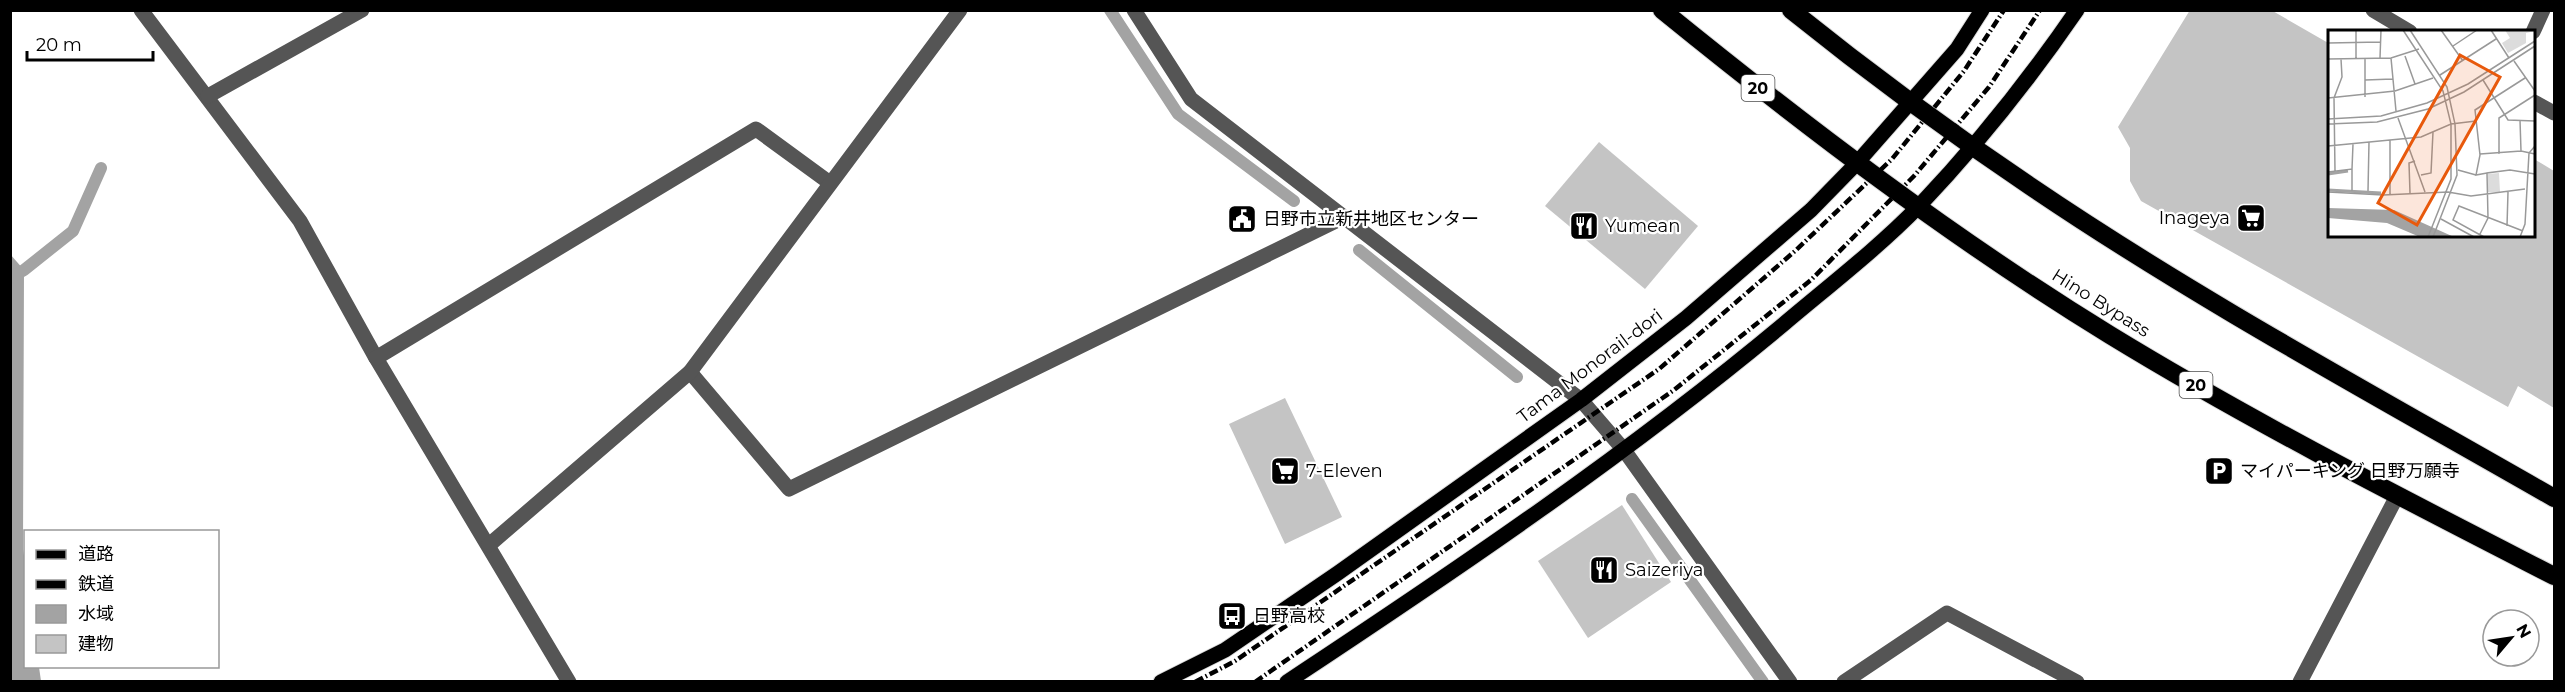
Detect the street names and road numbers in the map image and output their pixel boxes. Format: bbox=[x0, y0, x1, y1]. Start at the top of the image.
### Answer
road number: 20 bbox=[1742, 75, 1774, 101]
street label: Hino Bypass bbox=[2048, 264, 2154, 342]
street label: Tama Monorail-dori bbox=[1513, 304, 1667, 428]
road number: 20 bbox=[2180, 372, 2212, 398]

